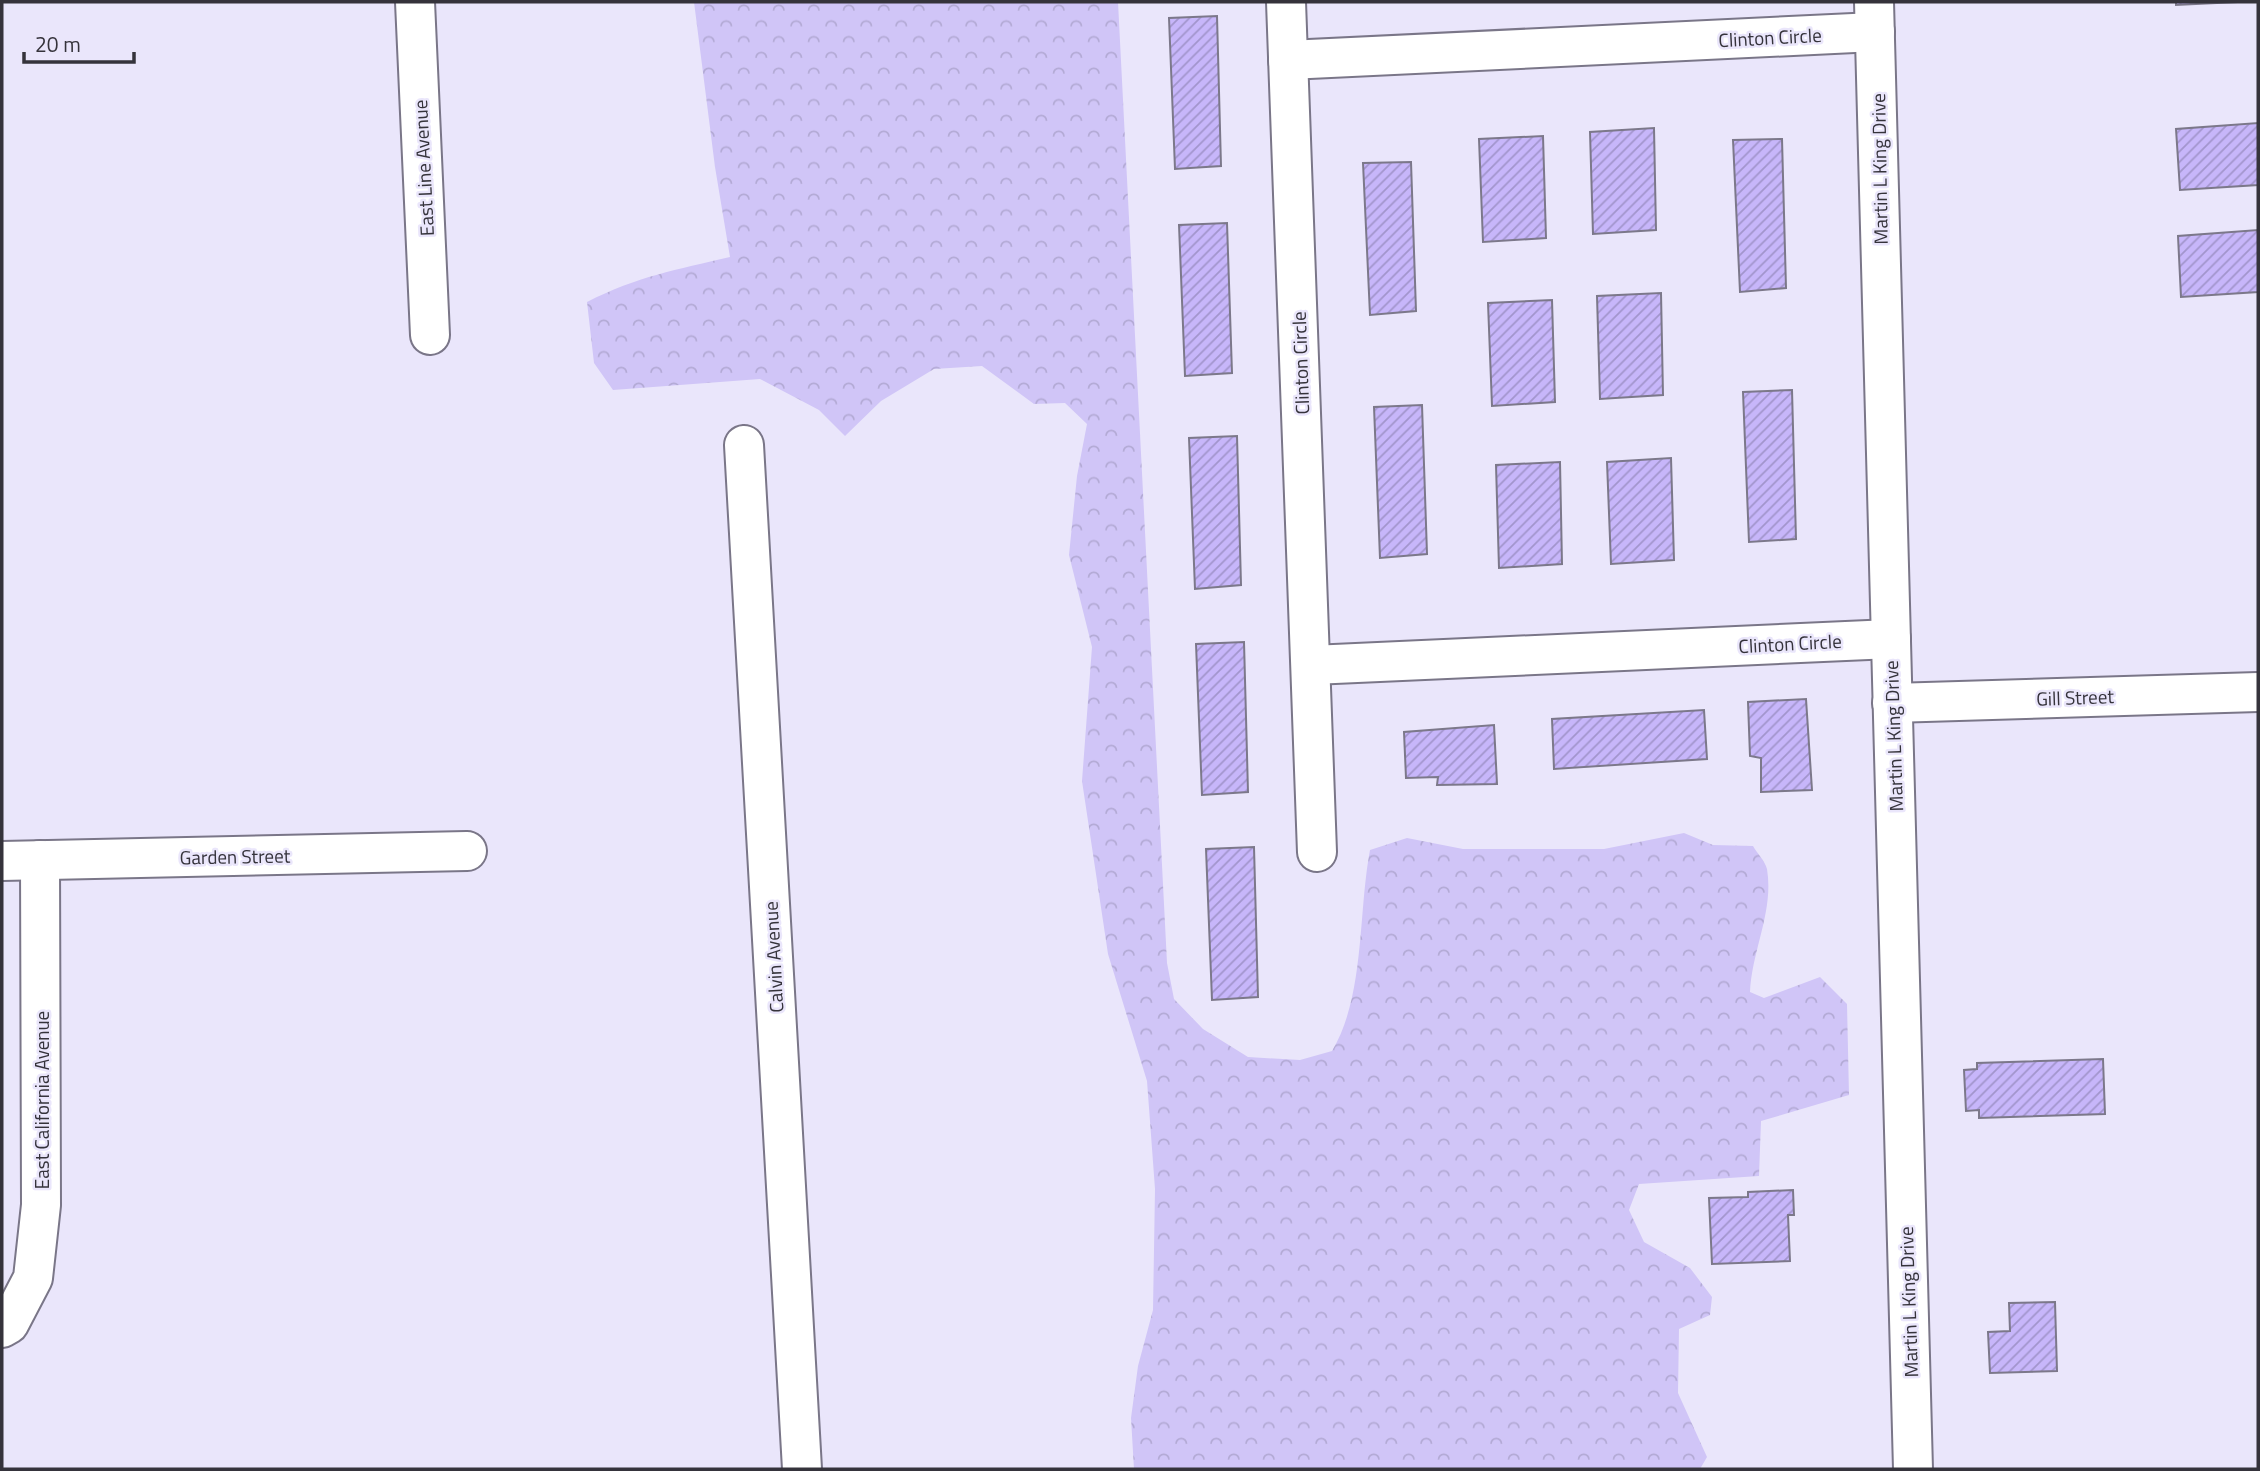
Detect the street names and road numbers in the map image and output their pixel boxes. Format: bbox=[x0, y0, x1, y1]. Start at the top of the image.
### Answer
street label: Clinton Circle bbox=[1718, 20, 1822, 54]
street label: Martin L King Drive bbox=[1863, 93, 1895, 245]
street label: East Line Avenue bbox=[405, 99, 441, 237]
street label: Clinton Circle bbox=[1284, 311, 1316, 415]
street label: Clinton Circle bbox=[1738, 626, 1842, 660]
street label: Martin L King Drive bbox=[1876, 660, 1910, 812]
street label: Gill Street bbox=[2036, 681, 2115, 713]
street label: Garden Street bbox=[179, 841, 291, 871]
street label: Calvin Avenue bbox=[756, 901, 790, 1013]
street label: East California Avenue bbox=[27, 1011, 56, 1189]
street label: Martin L King Drive bbox=[1891, 1226, 1925, 1378]

